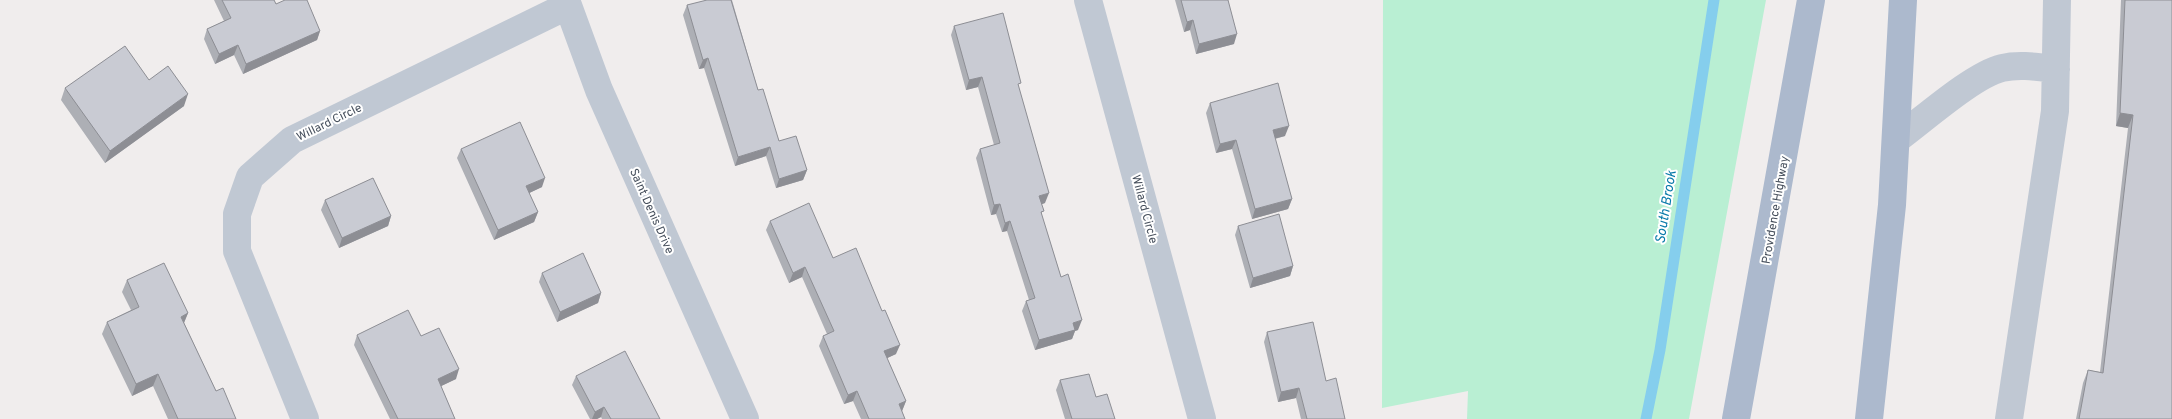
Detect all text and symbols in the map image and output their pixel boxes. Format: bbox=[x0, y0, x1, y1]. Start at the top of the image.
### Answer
street label: Willard Circle bbox=[294, 100, 365, 146]
street label: Providence Highway bbox=[1759, 155, 1793, 265]
street label: Saint Denis Drive bbox=[625, 166, 677, 257]
water label: South Brook bbox=[1652, 168, 1681, 245]
street label: Willard Circle bbox=[1127, 173, 1161, 245]

